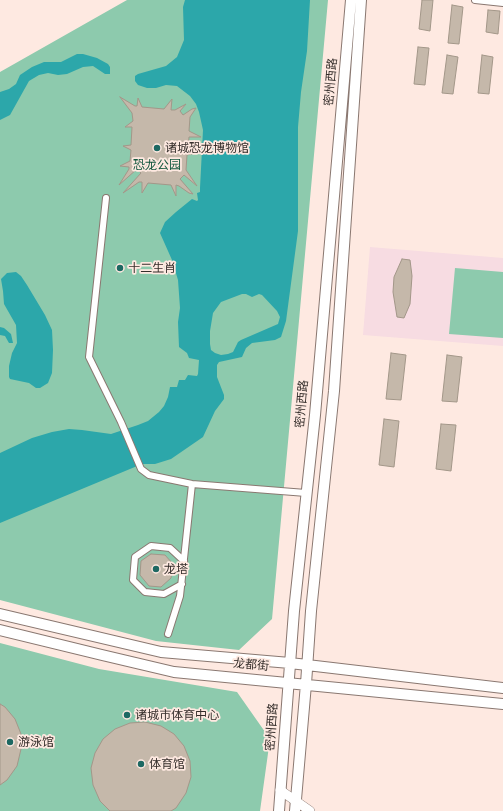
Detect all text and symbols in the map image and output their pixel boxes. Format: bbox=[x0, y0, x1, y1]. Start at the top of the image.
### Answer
street label: 密州西路 bbox=[322, 57, 340, 107]
place label: 诸城恐龙博物馆 bbox=[165, 141, 249, 155]
marker: 诸城恐龙博物馆 bbox=[152, 143, 162, 153]
park label: 恐龙公园 bbox=[133, 158, 181, 172]
place label: 十二生肖 bbox=[128, 261, 176, 275]
marker: 十二生肖 bbox=[115, 263, 125, 273]
street label: 密州西路 bbox=[293, 379, 311, 429]
place label: 龙塔 bbox=[164, 562, 188, 576]
marker: 龙塔 bbox=[151, 564, 161, 574]
street label: 龙都街 bbox=[232, 656, 270, 674]
street label: 密州西路 bbox=[263, 703, 281, 751]
place label: 诸城市体育中心 bbox=[135, 708, 219, 722]
marker: 诸城市体育中心 bbox=[122, 710, 132, 720]
place label: 游泳馆 bbox=[18, 735, 54, 749]
marker: 游泳馆 bbox=[5, 737, 15, 747]
place label: 体育馆 bbox=[149, 757, 185, 771]
marker: 体育馆 bbox=[136, 759, 146, 769]

